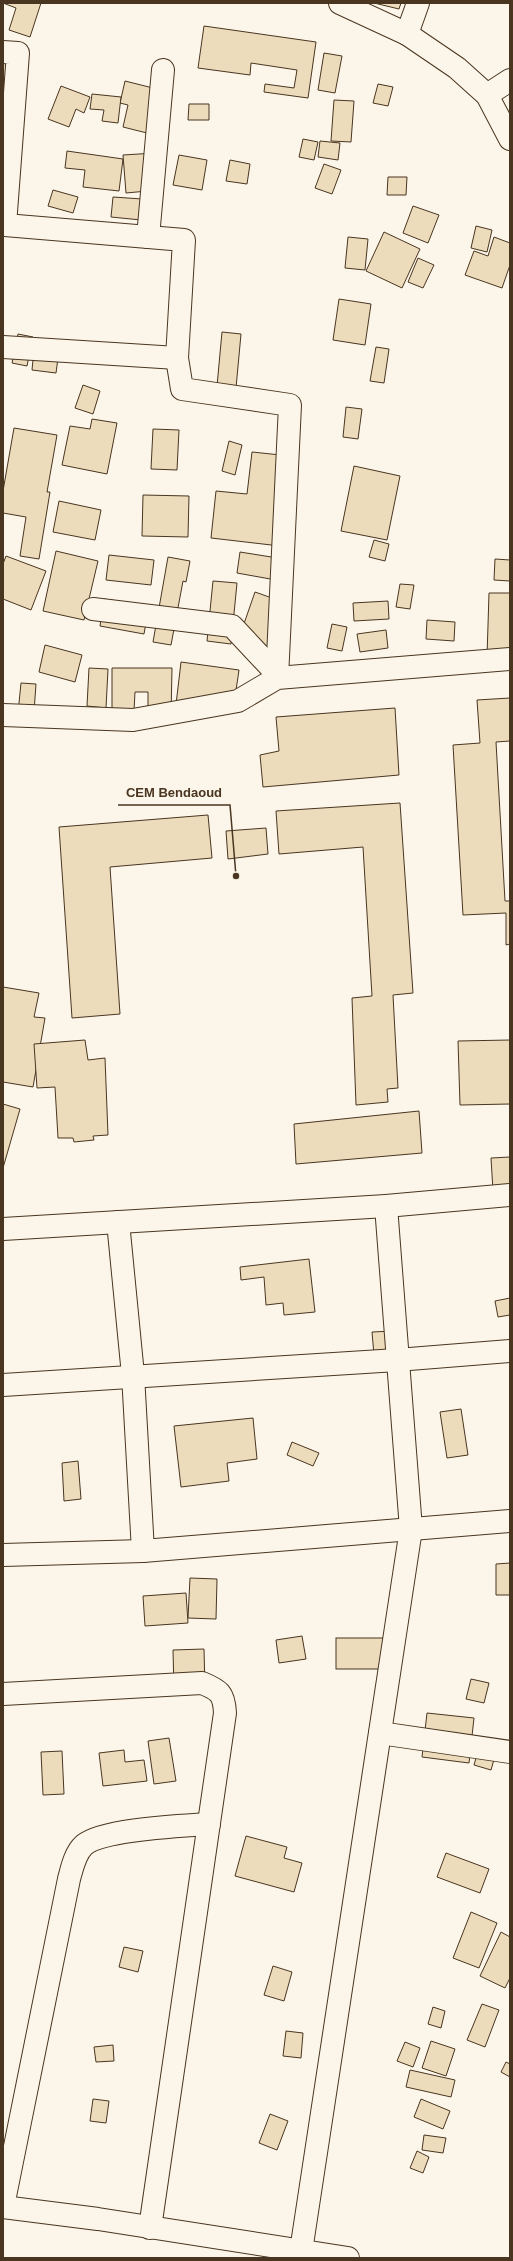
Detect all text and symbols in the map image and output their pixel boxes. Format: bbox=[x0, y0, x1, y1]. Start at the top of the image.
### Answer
callout: CEM Bendaoud bbox=[118, 780, 230, 805]
text: CEM Bendaoud bbox=[126, 785, 222, 800]

